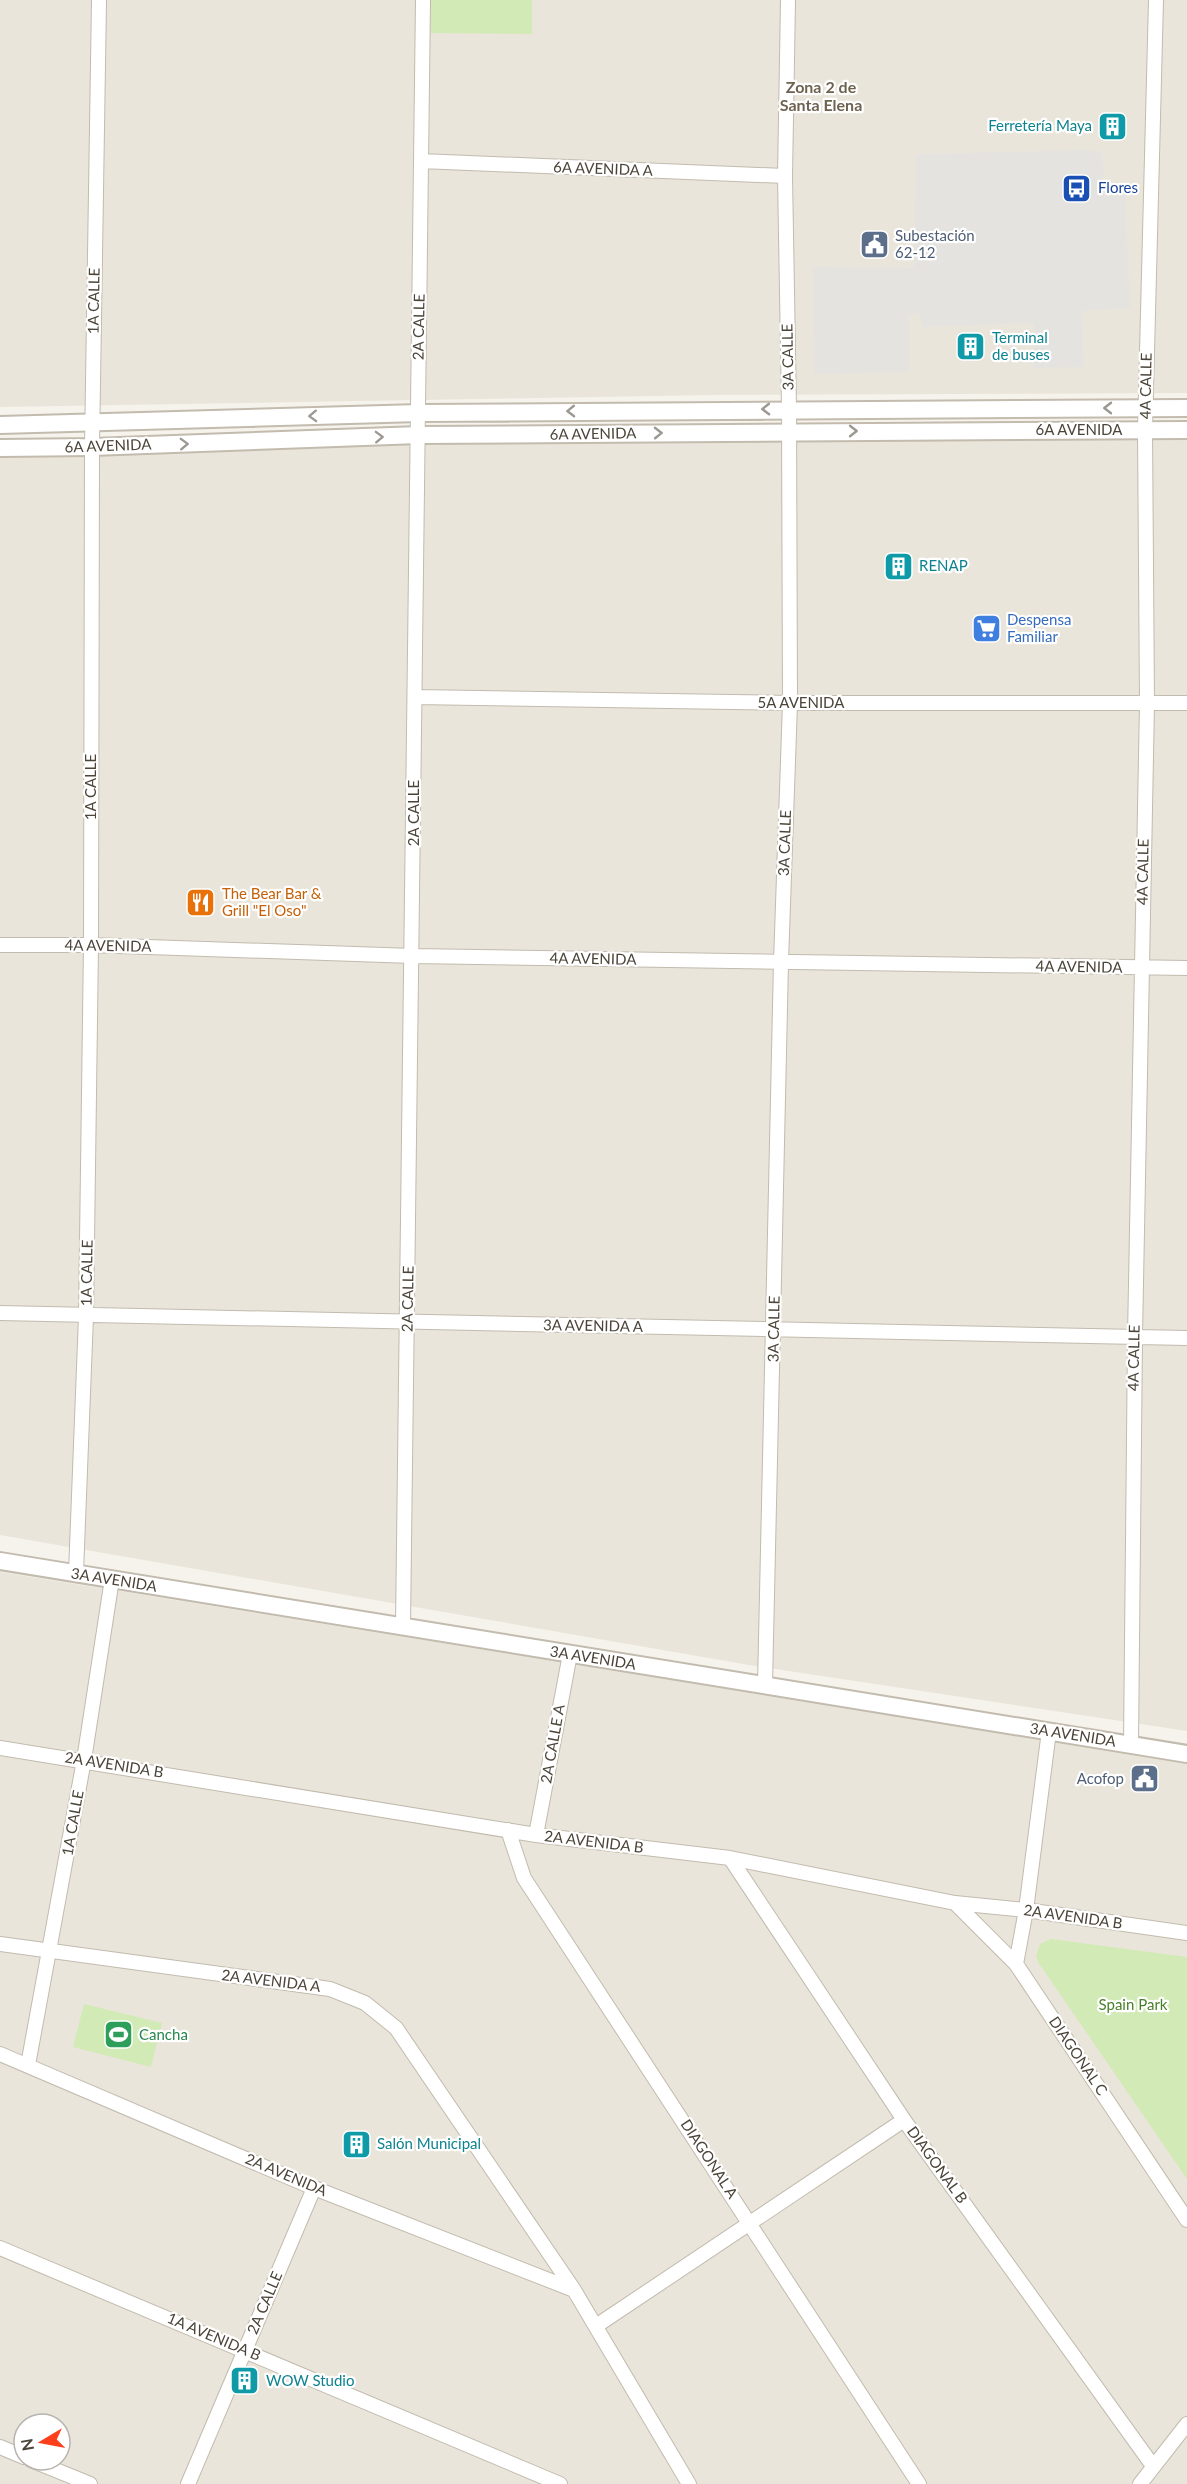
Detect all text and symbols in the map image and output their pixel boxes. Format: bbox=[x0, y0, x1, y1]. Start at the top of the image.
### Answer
district label: Zona 2 de Santa Elena bbox=[780, 77, 862, 114]
building icon: Ferretería Maya bbox=[1097, 110, 1129, 142]
place label: Ferretería Maya bbox=[988, 116, 1092, 134]
street label: 6A AVENIDA A bbox=[553, 157, 654, 179]
bus stop icon: Flores bbox=[1061, 172, 1093, 204]
place label: Flores bbox=[1098, 178, 1138, 196]
place label: Subestación 62-12 bbox=[895, 226, 975, 261]
public building icon: Subestación 62-12 bbox=[858, 229, 890, 261]
street label: 1A CALLE bbox=[83, 268, 103, 334]
street label: 2A CALLE bbox=[408, 294, 428, 360]
street label: 3A CALLE bbox=[777, 324, 797, 390]
place label: Terminal de buses bbox=[992, 328, 1050, 363]
building icon: Terminal de buses bbox=[955, 331, 987, 363]
street label: 4A CALLE bbox=[1135, 353, 1155, 419]
one-way arrow bbox=[1103, 402, 1112, 414]
one-way arrow bbox=[761, 403, 770, 415]
one-way arrow bbox=[566, 405, 575, 418]
one-way arrow bbox=[308, 410, 317, 423]
street label: 6A AVENIDA bbox=[1036, 420, 1123, 438]
street label: 6A AVENIDA bbox=[549, 423, 637, 443]
one-way arrow bbox=[849, 425, 858, 437]
one-way arrow bbox=[654, 427, 663, 439]
one-way arrow bbox=[375, 430, 384, 443]
street label: 6A AVENIDA bbox=[64, 434, 152, 456]
one-way arrow bbox=[180, 438, 189, 450]
building icon: RENAP bbox=[882, 550, 914, 582]
place label: RENAP bbox=[919, 556, 968, 574]
place label: Despensa Familiar bbox=[1007, 610, 1071, 645]
supermarket icon: Despensa Familiar bbox=[970, 613, 1002, 645]
street label: 5A AVENIDA bbox=[758, 693, 845, 711]
street label: 1A CALLE bbox=[81, 754, 99, 820]
street label: 2A CALLE bbox=[404, 780, 422, 846]
street label: 3A CALLE bbox=[774, 809, 794, 876]
street label: 4A CALLE bbox=[1132, 839, 1152, 905]
place label: The Bear Bar & Grill "El Oso" bbox=[222, 884, 322, 919]
restaurant icon: The Bear Bar & Grill "El Oso" bbox=[185, 887, 217, 919]
street label: 4A AVENIDA bbox=[64, 935, 152, 955]
street label: 4A AVENIDA bbox=[549, 948, 637, 968]
street label: 4A AVENIDA bbox=[1035, 956, 1123, 976]
street label: 1A CALLE bbox=[76, 1240, 96, 1306]
street label: 2A CALLE bbox=[397, 1266, 417, 1332]
street label: 3A CALLE bbox=[763, 1296, 783, 1362]
street label: 3A AVENIDA A bbox=[543, 1315, 644, 1335]
street label: 4A CALLE bbox=[1123, 1325, 1143, 1391]
street label: 3A AVENIDA bbox=[70, 1563, 159, 1595]
street label: 3A AVENIDA bbox=[549, 1641, 638, 1673]
street label: 2A CALLE A bbox=[536, 1702, 568, 1785]
street label: 3A AVENIDA bbox=[1029, 1718, 1118, 1750]
street label: 2A AVENIDA B bbox=[63, 1747, 165, 1781]
public building icon: Acofop bbox=[1129, 1763, 1161, 1795]
place label: Acofop bbox=[1077, 1769, 1124, 1787]
street label: 1A CALLE bbox=[57, 1789, 87, 1857]
street label: 2A AVENIDA B bbox=[543, 1826, 645, 1856]
street label: 2A AVENIDA B bbox=[1022, 1900, 1124, 1932]
street label: 2A AVENIDA A bbox=[221, 1965, 323, 1995]
park label: Spain Park bbox=[1099, 1995, 1168, 2013]
street label: DIAGONAL C bbox=[1046, 2013, 1112, 2098]
sports icon: Cancha bbox=[102, 2019, 134, 2051]
place label: Cancha bbox=[139, 2025, 188, 2043]
street label: DIAGONAL A bbox=[678, 2115, 743, 2202]
street label: DIAGONAL B bbox=[904, 2122, 972, 2206]
building icon: Salón Municipal bbox=[340, 2128, 372, 2160]
place label: Salón Municipal bbox=[377, 2134, 481, 2152]
street label: 2A AVENIDA bbox=[243, 2149, 331, 2200]
street label: 2A CALLE bbox=[243, 2269, 285, 2337]
street label: 1A AVENIDA B bbox=[165, 2308, 264, 2364]
building icon: WOW Studio bbox=[229, 2365, 261, 2397]
place label: WOW Studio bbox=[266, 2371, 354, 2389]
north arrow bbox=[12, 2412, 72, 2472]
text: N bbox=[16, 2437, 37, 2452]

